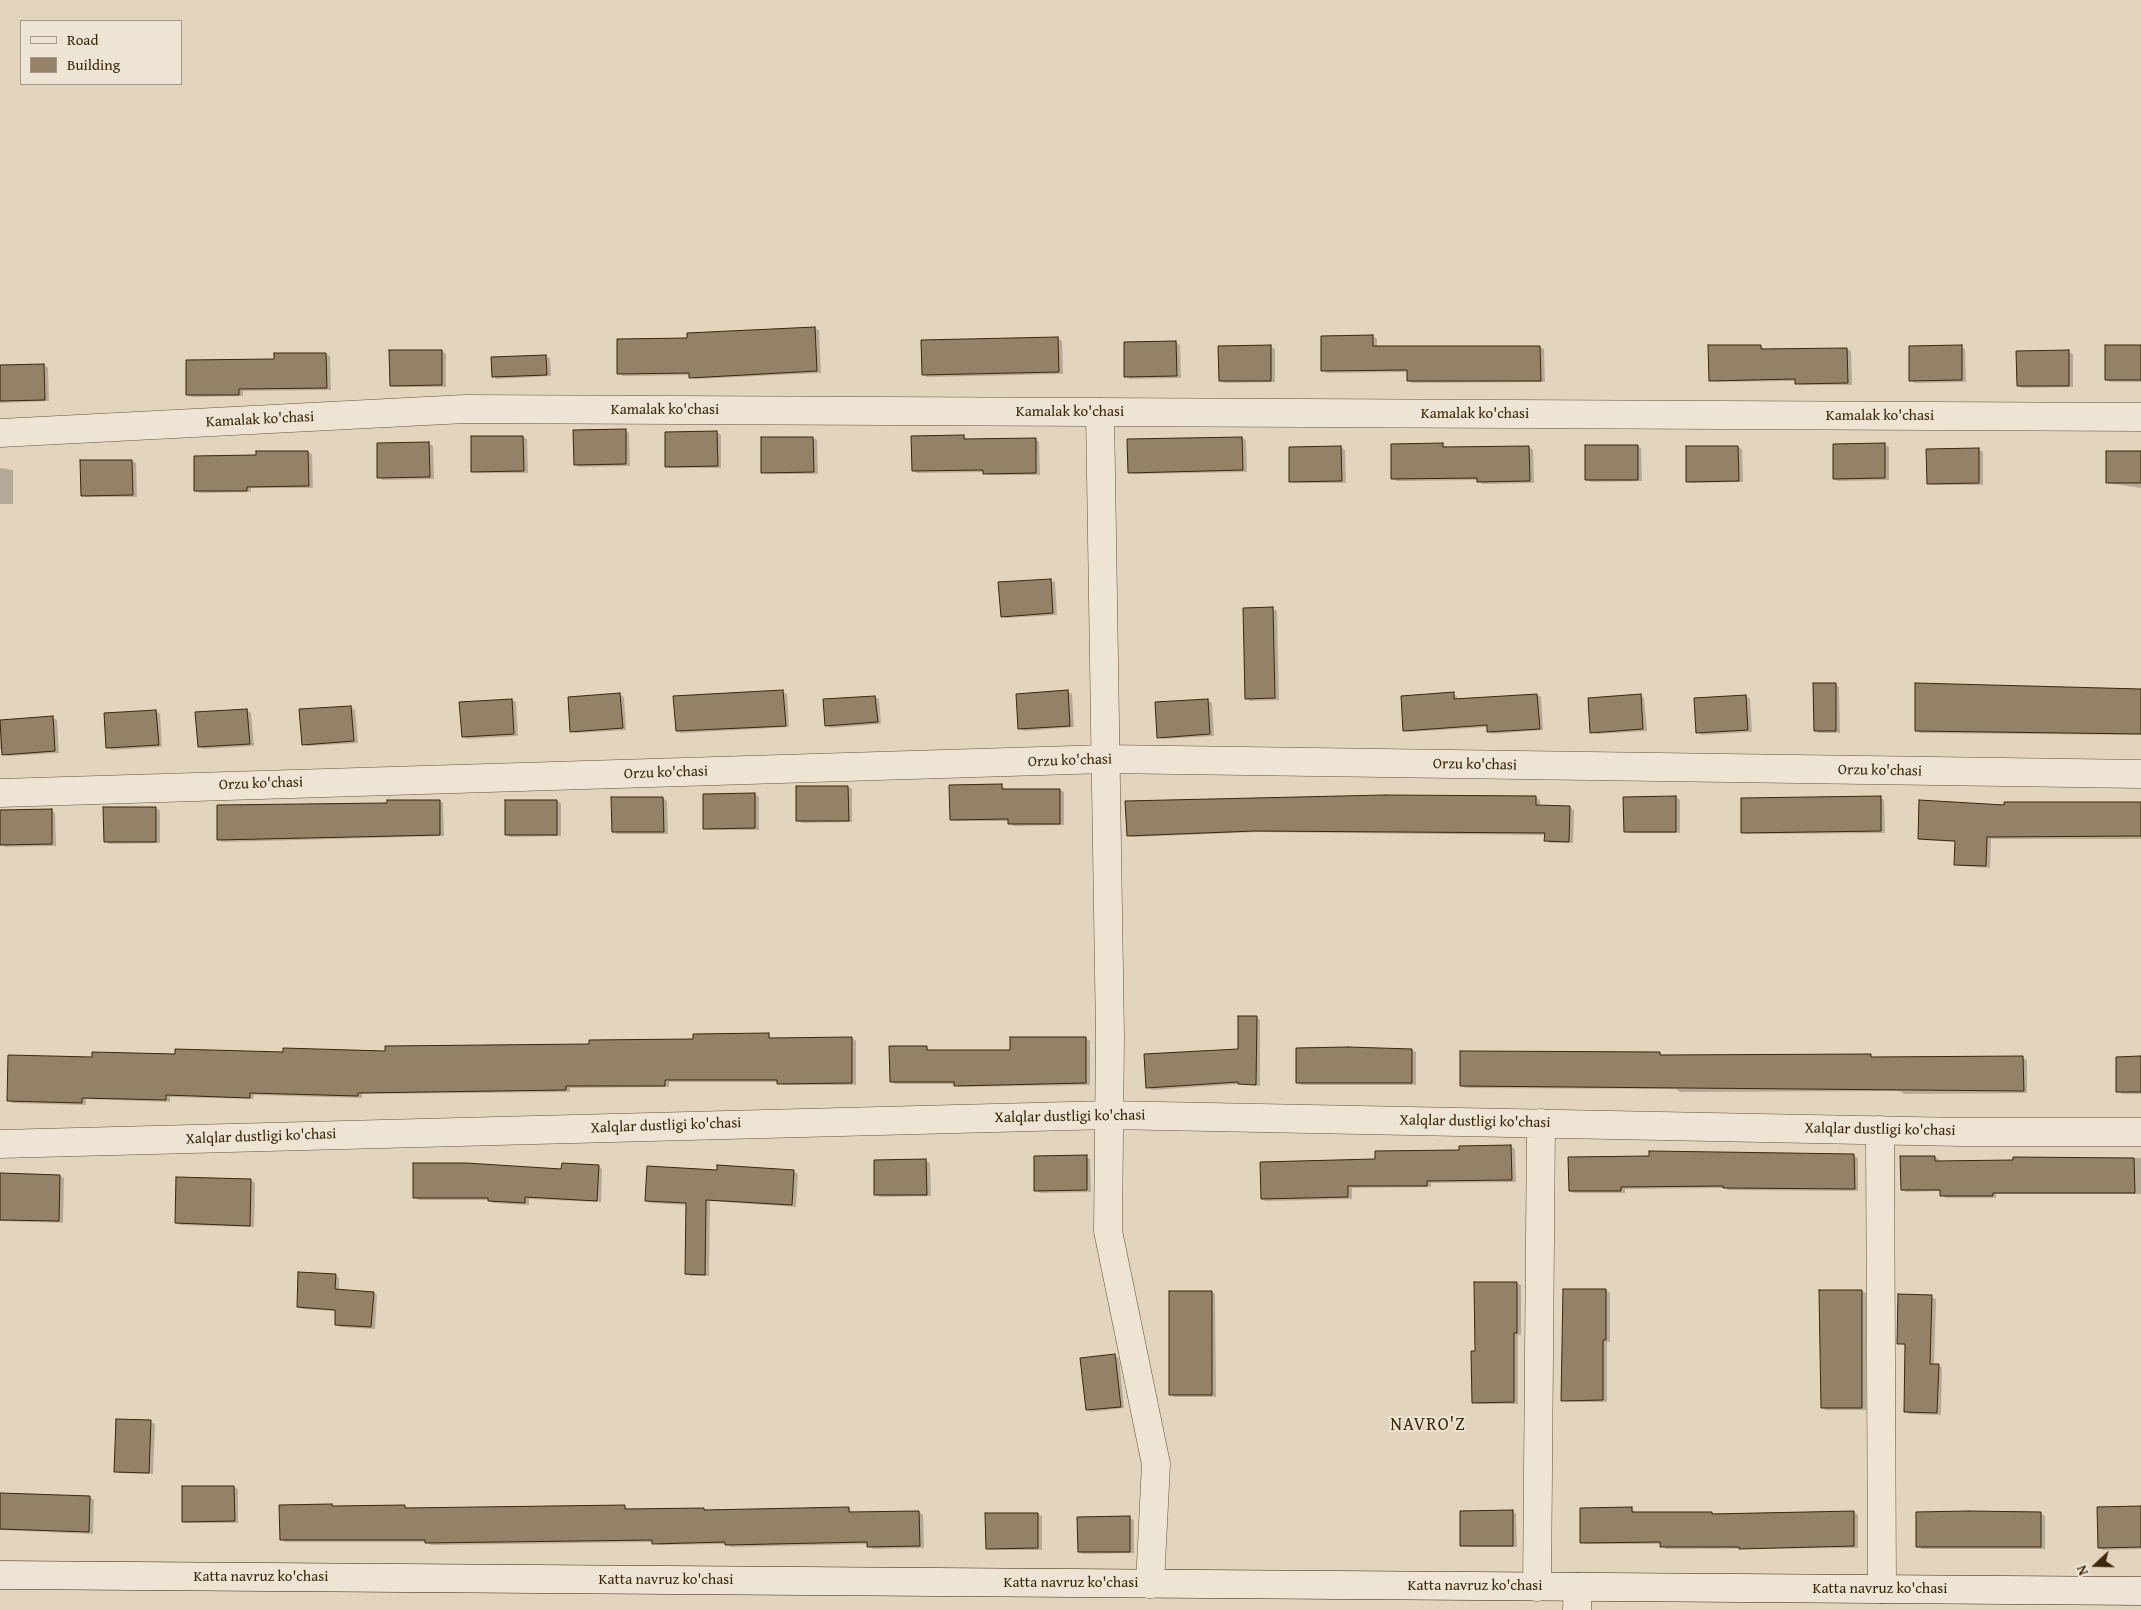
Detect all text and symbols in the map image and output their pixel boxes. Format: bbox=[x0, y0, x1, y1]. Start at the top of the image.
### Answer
legend bbox=[20, 20, 182, 85]
text: Road bbox=[67, 29, 98, 50]
text: Building bbox=[67, 54, 120, 75]
street label: Kamalak ko'chasi bbox=[611, 401, 719, 419]
street label: Kamalak ko'chasi bbox=[1016, 403, 1124, 421]
street label: Kamalak ko'chasi bbox=[1421, 405, 1529, 423]
street label: Kamalak ko'chasi bbox=[1826, 407, 1934, 425]
street label: Kamalak ko'chasi bbox=[205, 408, 315, 432]
street label: Orzu ko'chasi bbox=[1028, 751, 1112, 771]
street label: Orzu ko'chasi bbox=[1433, 755, 1517, 775]
street label: Orzu ko'chasi bbox=[1838, 761, 1922, 781]
street label: Orzu ko'chasi bbox=[624, 763, 708, 783]
street label: Orzu ko'chasi bbox=[219, 774, 303, 794]
street label: Xalqlar dustligi ko'chasi bbox=[994, 1107, 1146, 1127]
street label: Xalqlar dustligi ko'chasi bbox=[1399, 1112, 1551, 1132]
street label: Xalqlar dustligi ko'chasi bbox=[590, 1114, 742, 1138]
street label: Xalqlar dustligi ko'chasi bbox=[1804, 1120, 1956, 1140]
street label: Xalqlar dustligi ko'chasi bbox=[185, 1125, 337, 1149]
district label: NAVRO'Z bbox=[1389, 1414, 1467, 1436]
north arrow bbox=[2071, 1540, 2121, 1590]
text: N bbox=[2071, 1562, 2093, 1578]
street label: Katta navruz ko'chasi bbox=[194, 1568, 328, 1586]
street label: Katta navruz ko'chasi bbox=[599, 1571, 733, 1589]
street label: Katta navruz ko'chasi bbox=[1004, 1574, 1138, 1592]
street label: Katta navruz ko'chasi bbox=[1408, 1577, 1542, 1595]
street label: Katta navruz ko'chasi bbox=[1813, 1580, 1947, 1598]

